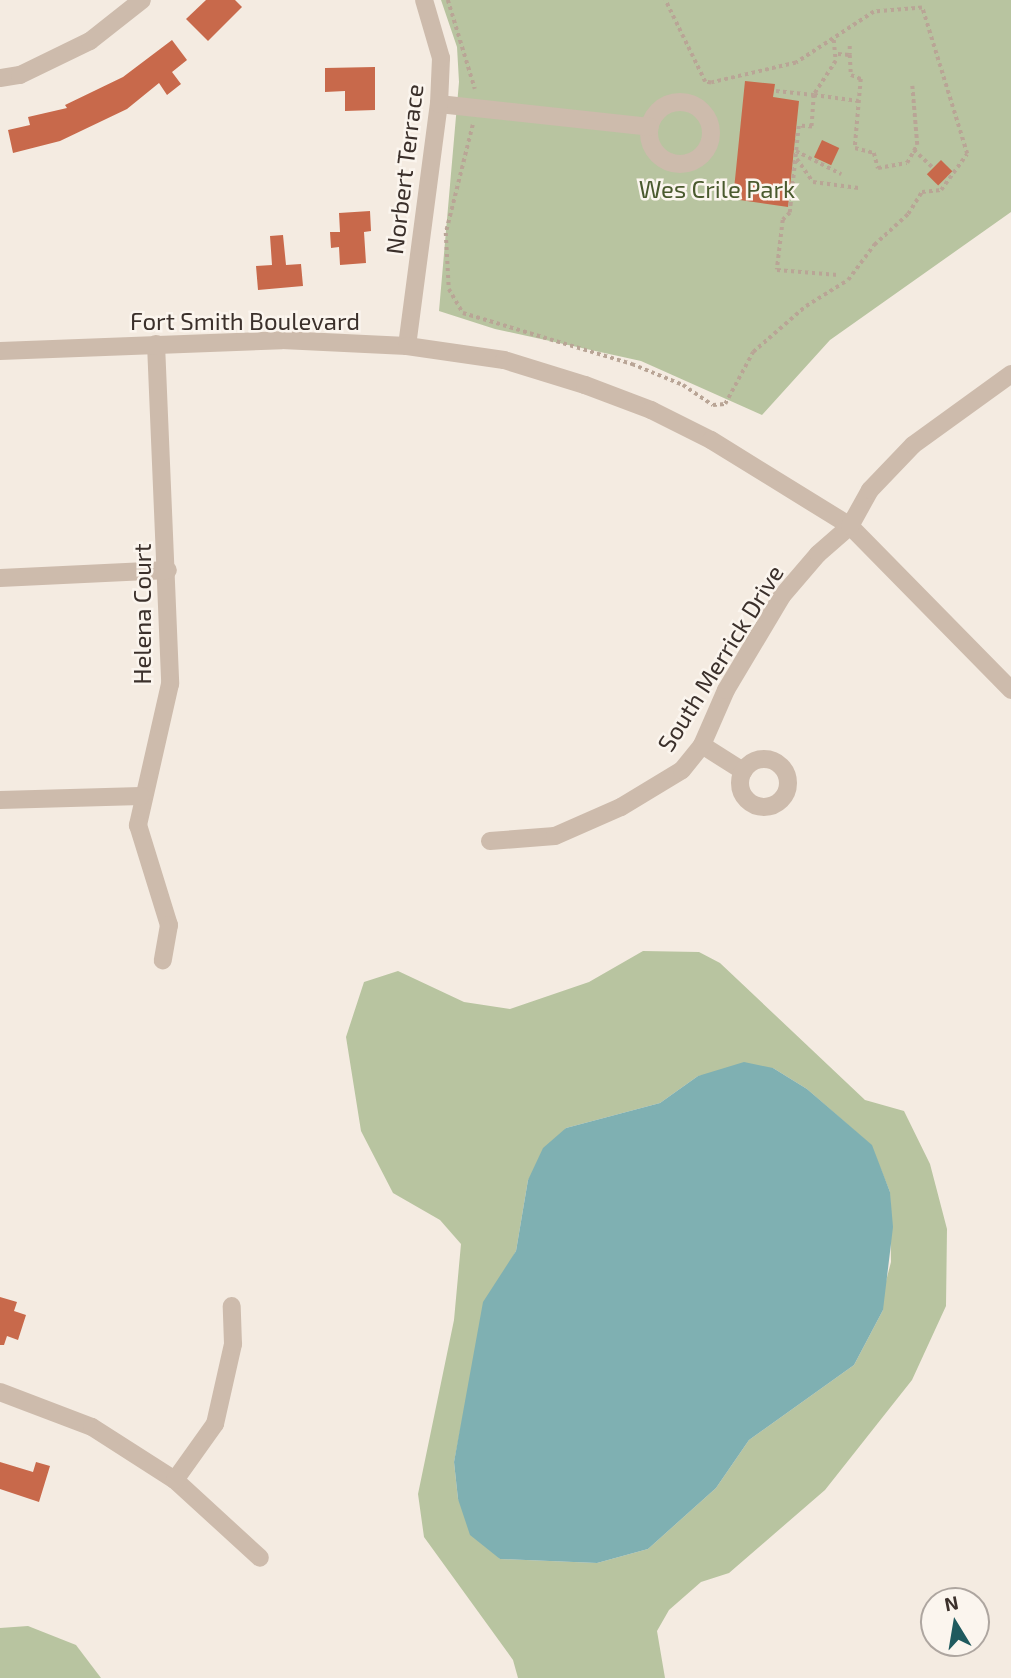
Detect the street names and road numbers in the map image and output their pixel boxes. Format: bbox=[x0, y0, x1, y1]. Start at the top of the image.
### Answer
street label: Norbert Terrace bbox=[379, 82, 429, 256]
street label: Fort Smith Boulevard bbox=[130, 307, 360, 335]
street label: Helena Court bbox=[128, 543, 156, 685]
street label: South Merrick Drive bbox=[651, 559, 789, 757]

